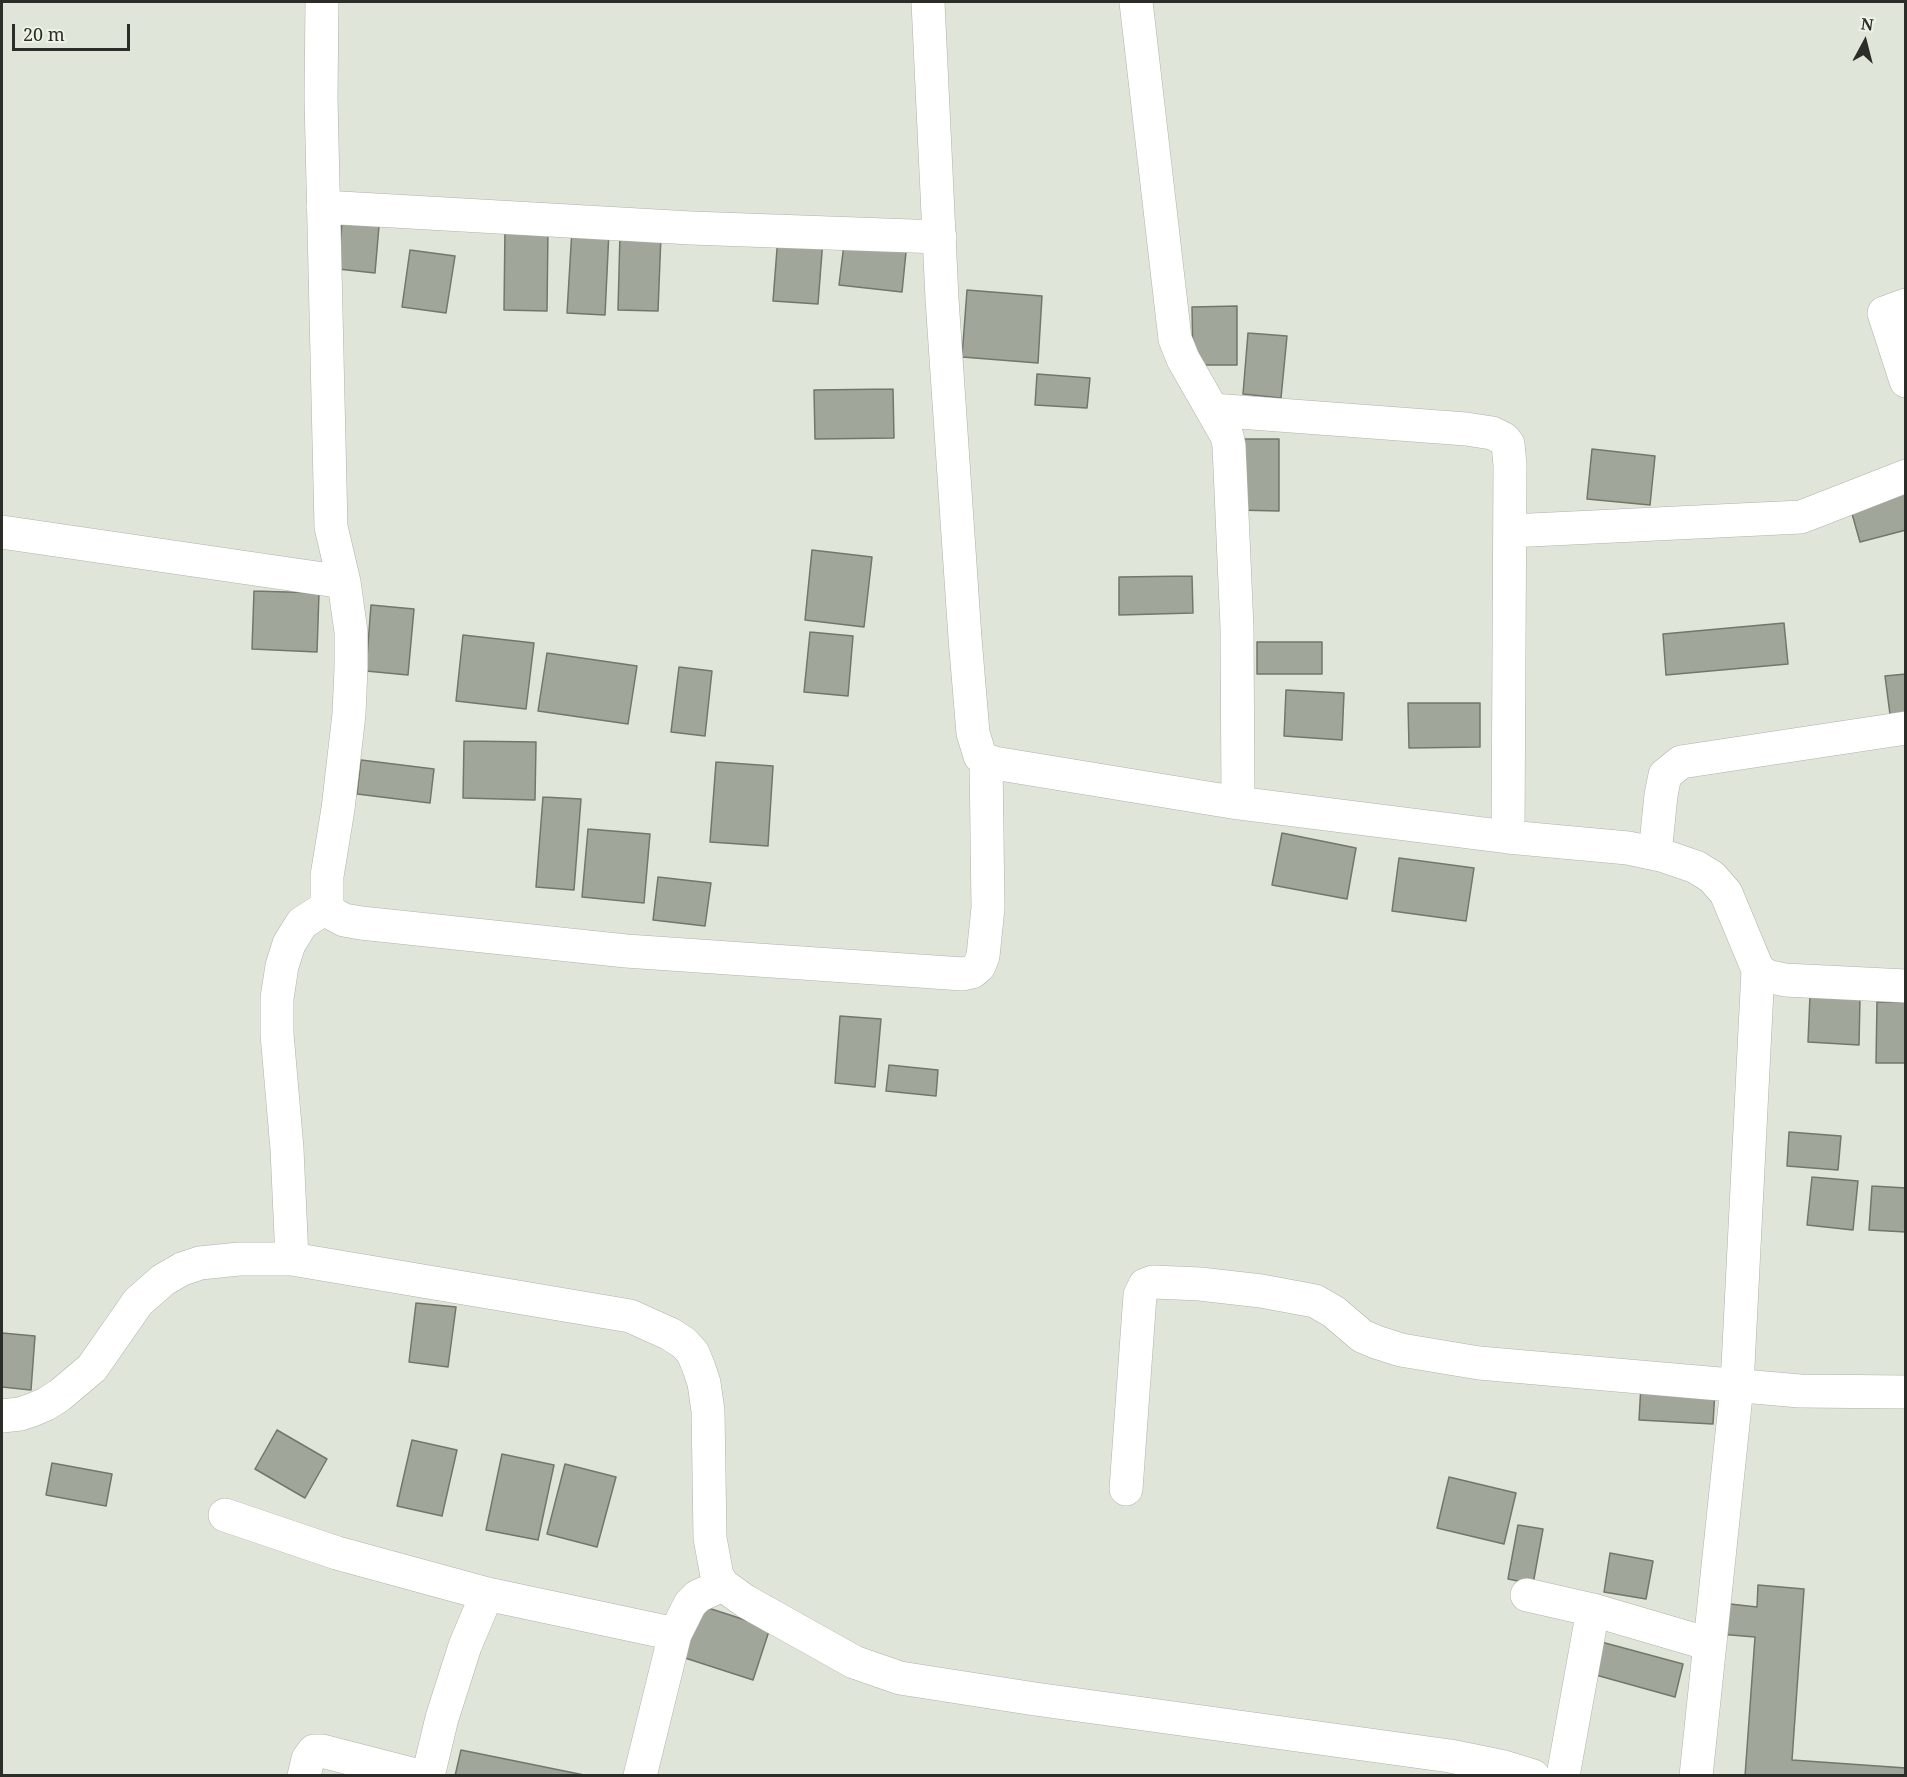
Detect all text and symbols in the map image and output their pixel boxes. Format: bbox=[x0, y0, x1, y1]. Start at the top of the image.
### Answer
scale bar bbox=[15, 12, 134, 50]
north arrow bbox=[1835, 12, 1895, 72]
text: N bbox=[1860, 12, 1875, 36]
text: 20 m bbox=[23, 22, 65, 46]

